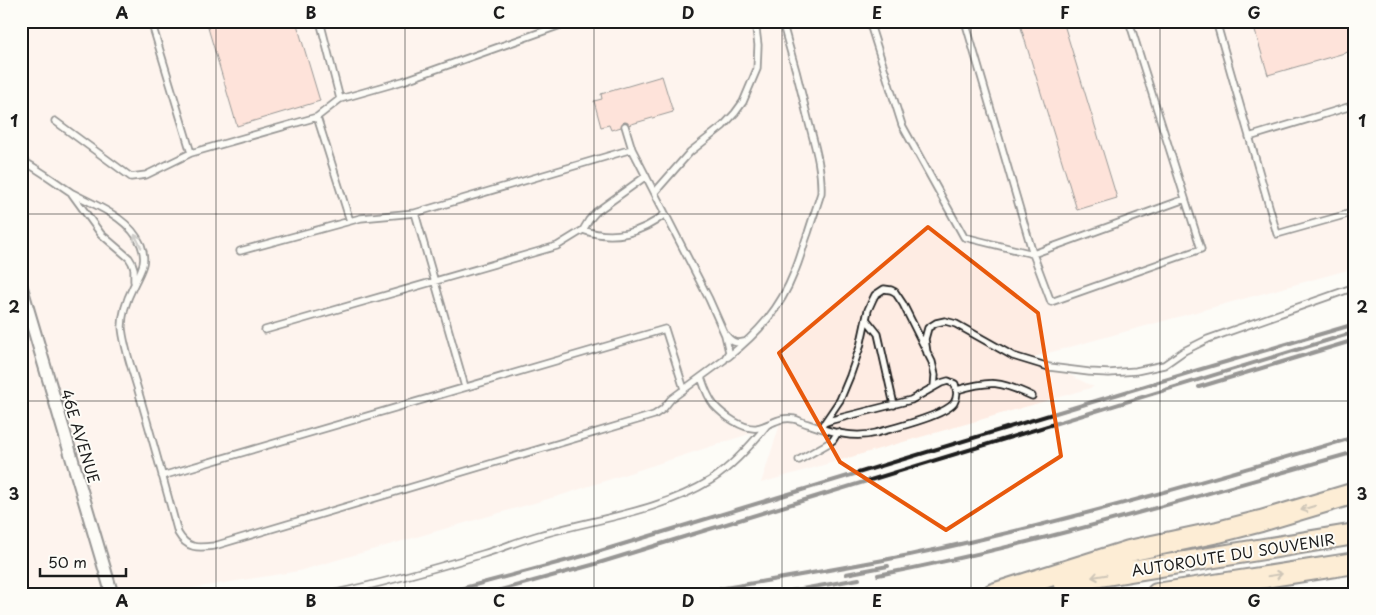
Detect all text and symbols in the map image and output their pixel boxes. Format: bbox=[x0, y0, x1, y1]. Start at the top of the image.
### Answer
text: A bbox=[116, 0, 129, 24]
text: B bbox=[306, 0, 317, 24]
text: C bbox=[493, 0, 505, 24]
text: D bbox=[682, 0, 694, 24]
text: E bbox=[872, 0, 882, 24]
text: F bbox=[1060, 0, 1070, 24]
text: G bbox=[1247, 0, 1261, 24]
text: 1 bbox=[10, 108, 18, 132]
text: 1 bbox=[1358, 108, 1366, 132]
one-way arrow bbox=[133, 234, 142, 249]
text: 2 bbox=[8, 294, 20, 318]
text: 2 bbox=[1356, 294, 1368, 318]
street label: 46E AVENUE bbox=[56, 386, 106, 486]
text: 3 bbox=[9, 481, 19, 505]
text: 3 bbox=[1357, 481, 1367, 505]
one-way arrow bbox=[1301, 503, 1317, 513]
street label: AUTOROUTE DU SOUVENIR bbox=[1130, 527, 1336, 581]
scale bar bbox=[40, 545, 126, 577]
text: 50 m bbox=[48, 550, 87, 573]
one-way arrow bbox=[1266, 570, 1282, 580]
one-way arrow bbox=[1091, 572, 1107, 582]
text: A bbox=[116, 588, 129, 612]
text: B bbox=[306, 588, 317, 612]
text: C bbox=[493, 588, 505, 612]
text: D bbox=[682, 588, 694, 612]
text: E bbox=[872, 588, 882, 612]
text: F bbox=[1060, 588, 1070, 612]
text: G bbox=[1247, 588, 1261, 612]

